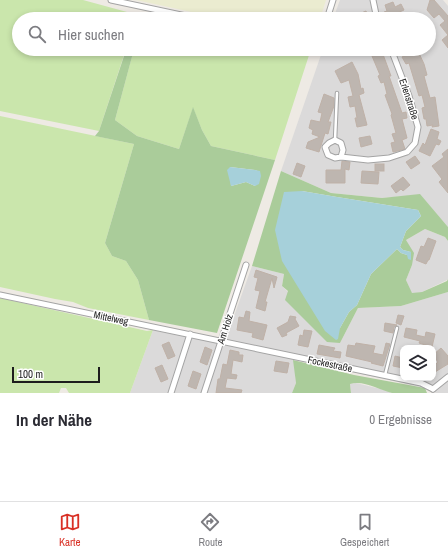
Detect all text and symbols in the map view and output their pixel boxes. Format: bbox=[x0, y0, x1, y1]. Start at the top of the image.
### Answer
search box bbox=[12, 12, 436, 56]
icon: search bbox=[26, 23, 48, 45]
text: Hier suchen bbox=[58, 24, 124, 45]
street label: Erlenstraße bbox=[396, 77, 422, 122]
street label: Mittelweg bbox=[92, 308, 130, 328]
street label: Am Holz bbox=[214, 312, 236, 347]
map controls bbox=[400, 345, 436, 381]
button: layers bbox=[400, 345, 436, 381]
street label: Fockestraße bbox=[307, 353, 354, 375]
scale bar bbox=[12, 365, 100, 384]
text: 100 m bbox=[18, 367, 43, 381]
text: In der Nähe bbox=[16, 408, 92, 431]
text: 0 Ergebnisse bbox=[369, 411, 432, 428]
tab: Karte bbox=[59, 511, 81, 549]
tab: Route bbox=[198, 511, 222, 549]
tab: Gespeichert bbox=[340, 511, 389, 549]

